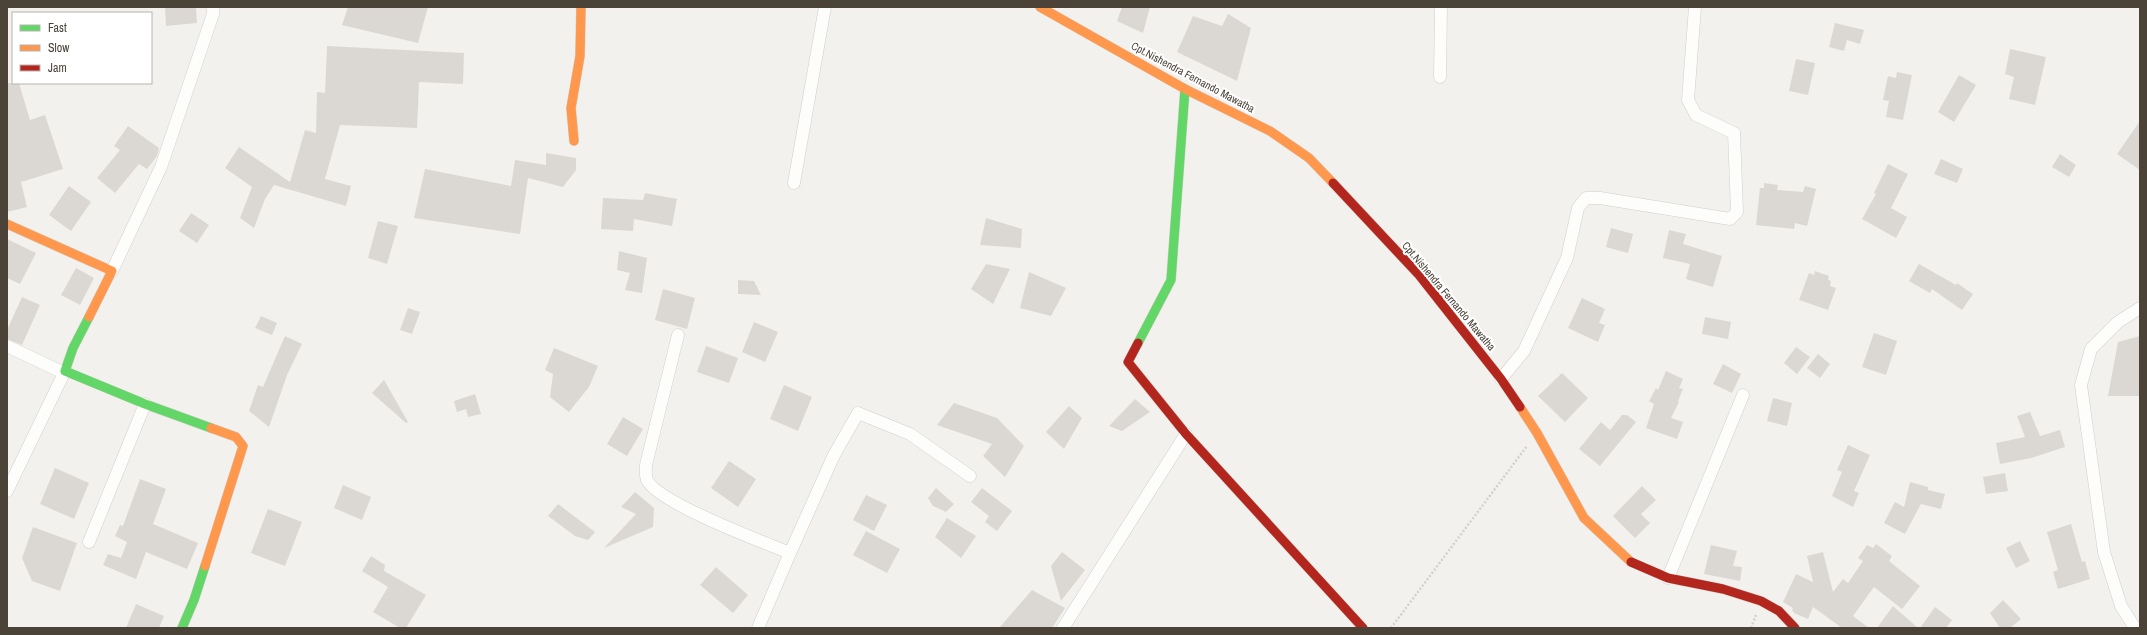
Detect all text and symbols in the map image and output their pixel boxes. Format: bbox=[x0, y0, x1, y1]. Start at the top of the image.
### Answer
legend bbox=[12, 12, 152, 84]
text: Fast bbox=[48, 20, 67, 36]
street label: Cpt.Nishendra Fernando Mawatha bbox=[1129, 38, 1257, 116]
text: Slow bbox=[48, 40, 70, 56]
text: Jam bbox=[48, 60, 67, 76]
street label: Cpt.Nishendra Fernando Mawatha bbox=[1399, 239, 1499, 353]

